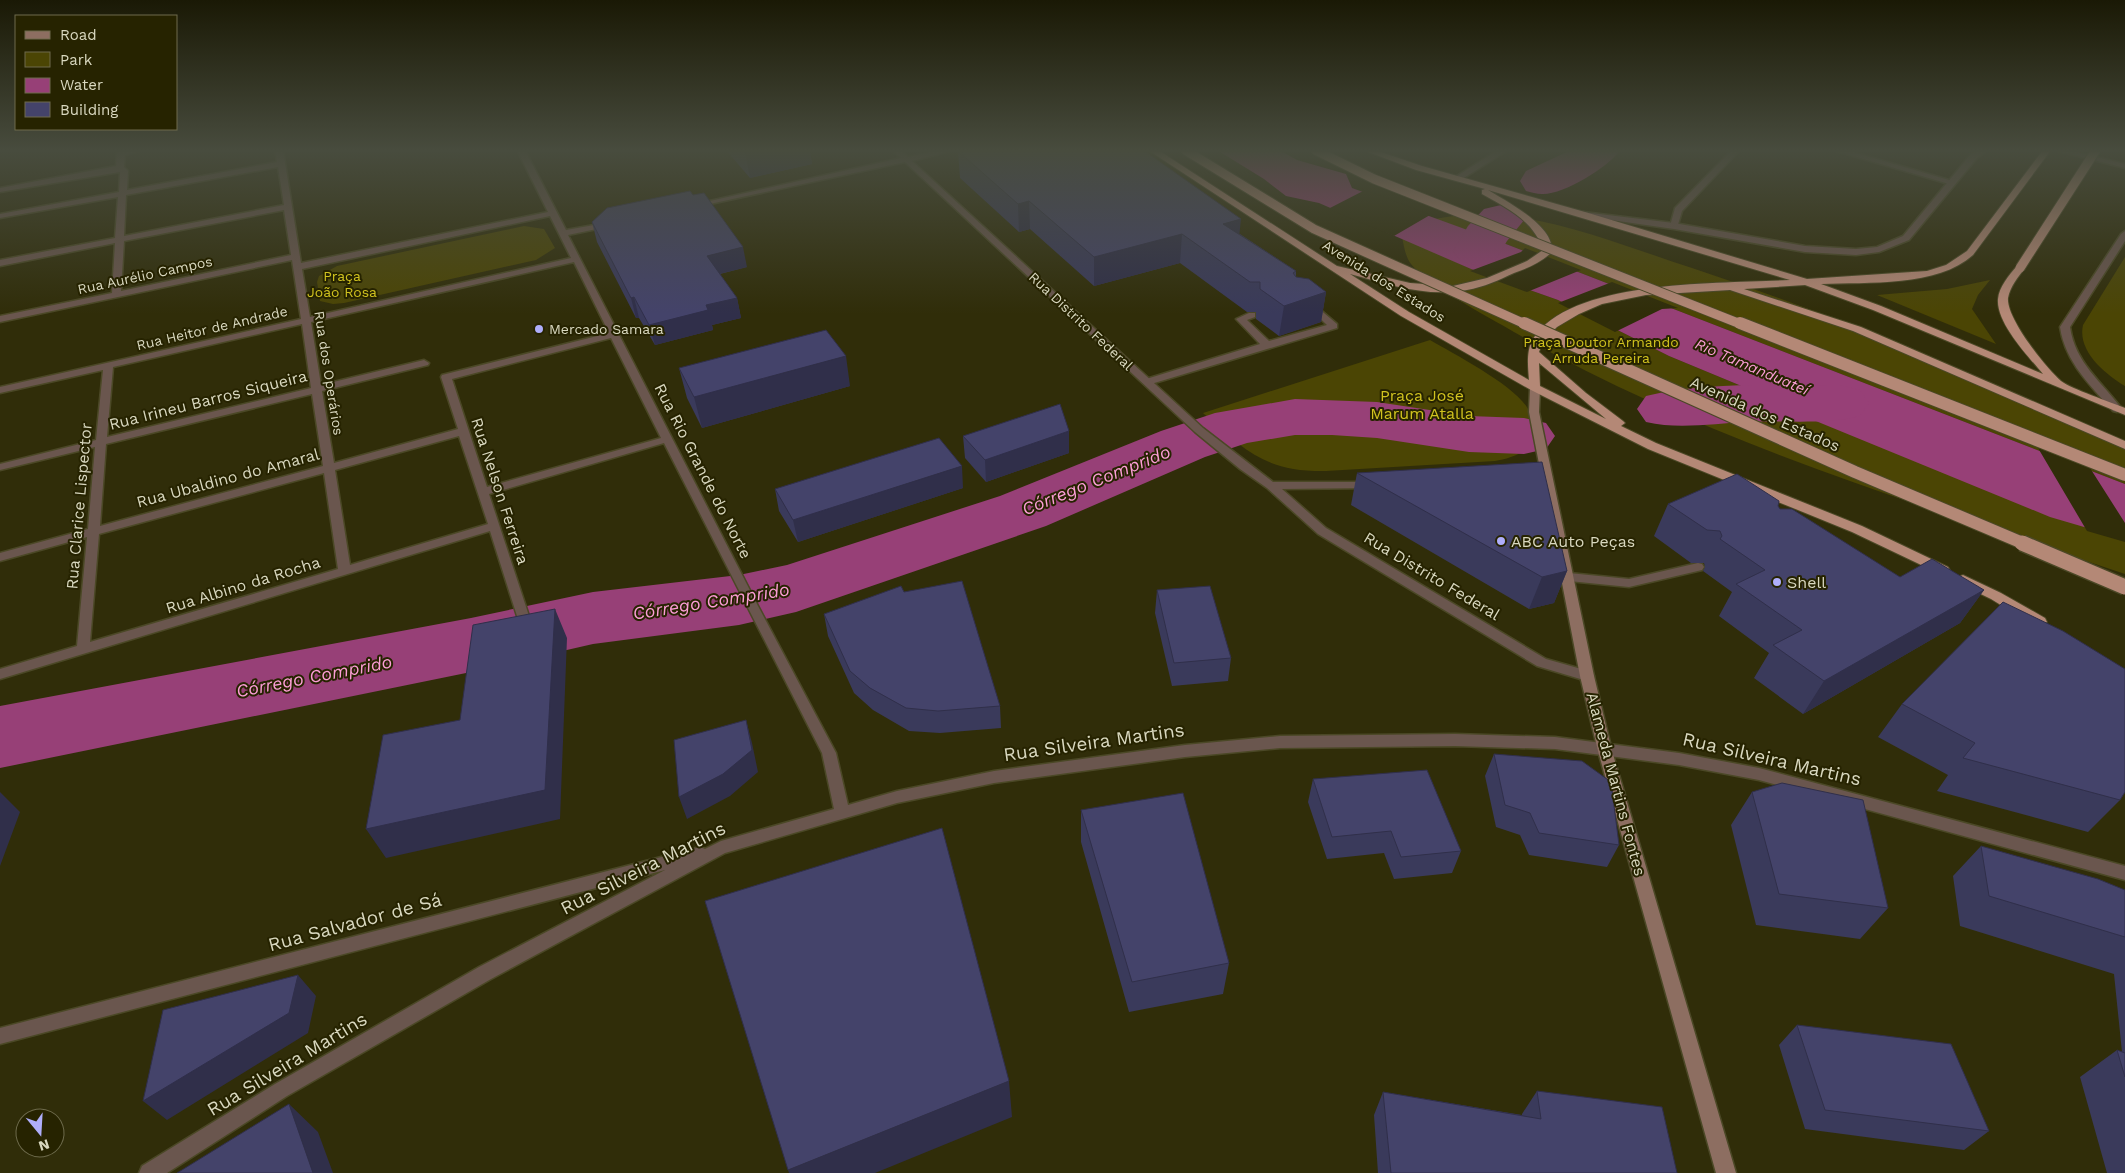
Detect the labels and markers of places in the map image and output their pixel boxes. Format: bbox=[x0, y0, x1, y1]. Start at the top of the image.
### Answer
place label: Mercado Samara bbox=[549, 321, 664, 337]
marker: Mercado Samara bbox=[533, 323, 545, 335]
place label: ABC Auto Peças bbox=[1511, 532, 1635, 551]
marker: ABC Auto Peças bbox=[1495, 535, 1507, 547]
place label: Shell bbox=[1787, 573, 1826, 592]
marker: Shell bbox=[1771, 576, 1783, 588]

